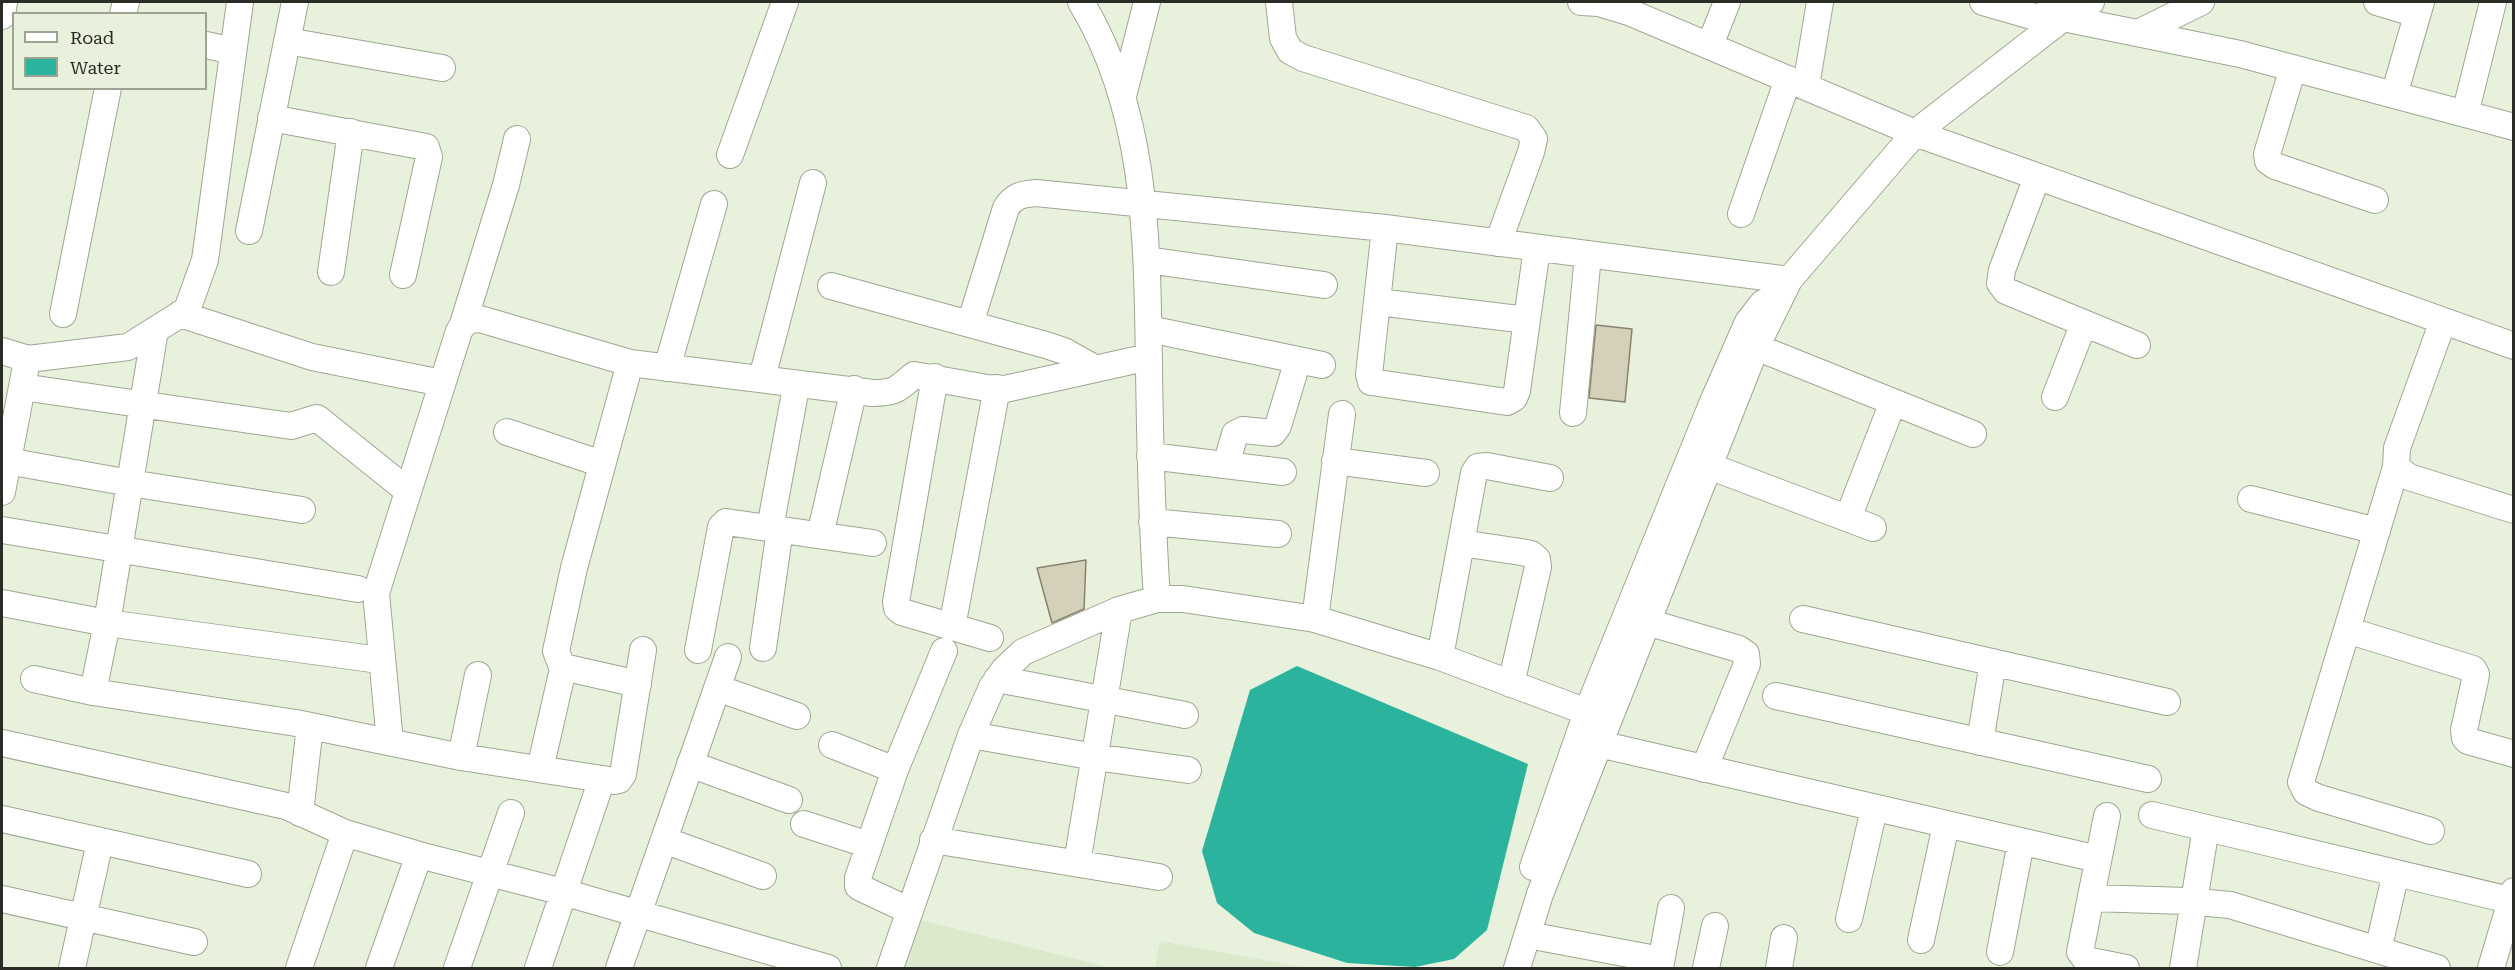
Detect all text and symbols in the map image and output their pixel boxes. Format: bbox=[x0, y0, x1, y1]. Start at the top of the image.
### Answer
legend bbox=[12, 12, 207, 90]
text: Road bbox=[70, 27, 114, 48]
text: Water bbox=[70, 57, 121, 78]

